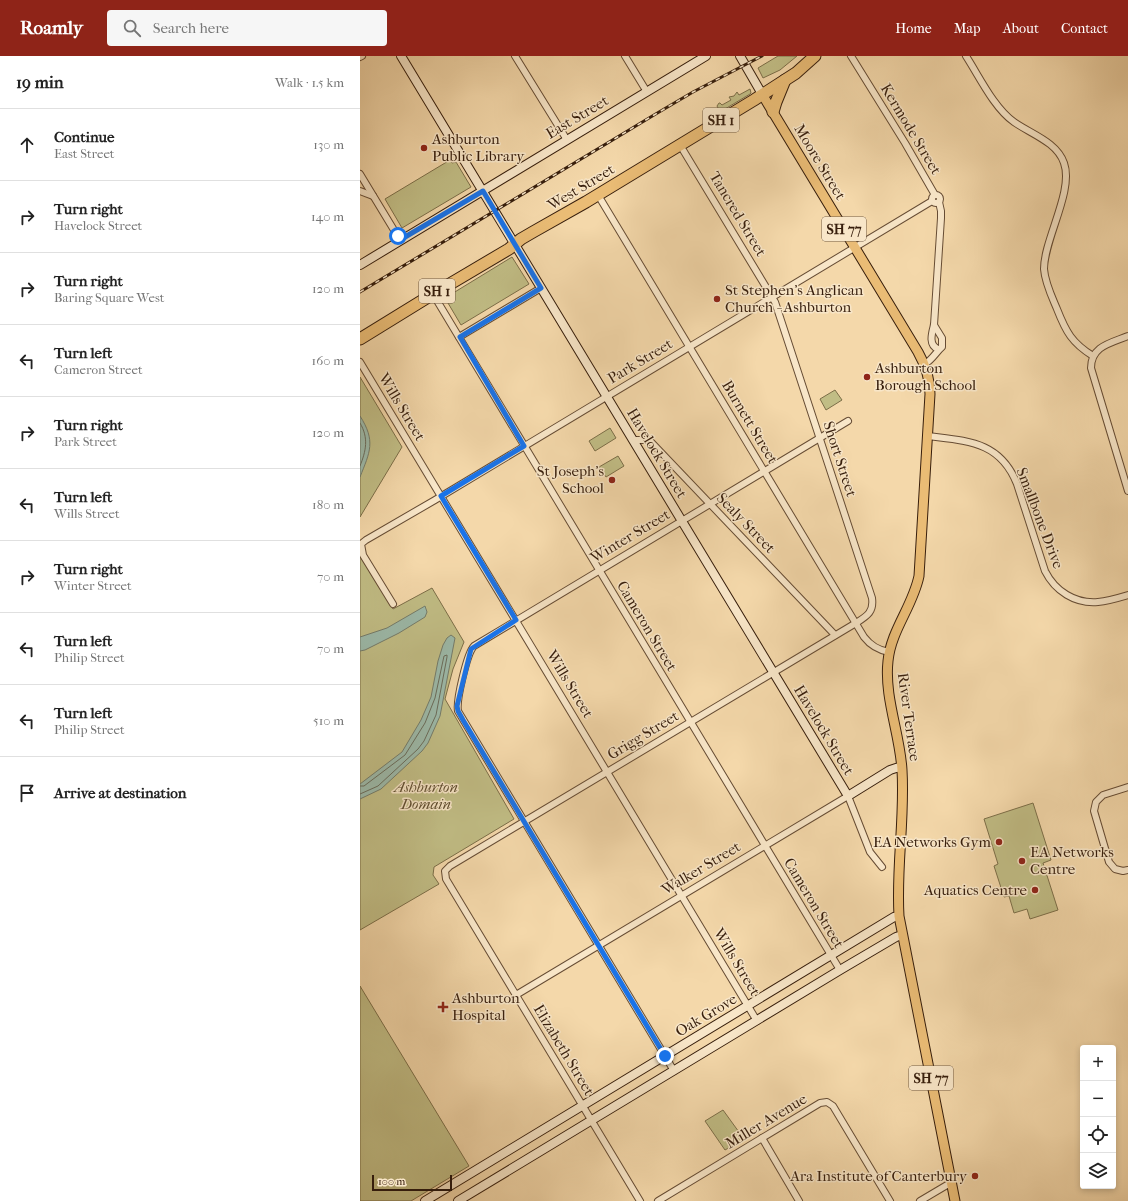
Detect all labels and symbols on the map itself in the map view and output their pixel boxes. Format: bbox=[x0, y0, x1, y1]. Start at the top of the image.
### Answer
street label: Kermode Street bbox=[877, 80, 946, 178]
street label: East Street bbox=[542, 91, 612, 143]
road number: SH 1 bbox=[703, 108, 739, 132]
street label: Moore Street bbox=[790, 121, 850, 204]
place label: Ashburton Public Library bbox=[431, 130, 525, 165]
marker: Ashburton Public Library bbox=[419, 143, 429, 153]
street label: West Street bbox=[543, 160, 618, 215]
street label: Tancred Street bbox=[706, 168, 771, 260]
road number: SH 77 bbox=[822, 217, 866, 241]
route start bbox=[389, 227, 407, 245]
road number: SH 1 bbox=[419, 279, 455, 303]
place label: St Stephen's Anglican Church - Ashburton bbox=[725, 281, 864, 316]
marker: St Stephen's Anglican Church - Ashburton bbox=[712, 294, 722, 304]
street label: Park Street bbox=[604, 334, 676, 387]
place label: Ashburton Borough School bbox=[874, 359, 976, 394]
street label: Wills Street bbox=[374, 369, 430, 445]
marker: Ashburton Borough School bbox=[862, 372, 872, 382]
street label: Burnett Street bbox=[718, 377, 782, 468]
street label: Havelock Street bbox=[623, 405, 691, 502]
street label: Short Street bbox=[819, 419, 861, 500]
place label: St Joseph's School bbox=[537, 462, 604, 497]
street label: Smallbone Drive bbox=[1012, 465, 1068, 572]
marker: St Joseph's School bbox=[607, 475, 617, 485]
street label: Sealy Street bbox=[713, 489, 780, 557]
street label: Winter Street bbox=[586, 505, 674, 567]
street label: Cameron Street bbox=[613, 578, 681, 675]
street label: Wills Street bbox=[542, 646, 598, 722]
street label: River Terrace bbox=[894, 672, 924, 763]
street label: Havelock Street bbox=[790, 682, 858, 779]
street label: Grigg Street bbox=[604, 706, 683, 763]
park label: Ashburton Domain bbox=[392, 778, 458, 813]
place label: EA Networks Gym bbox=[873, 833, 992, 851]
street label: Walker Street bbox=[657, 837, 744, 899]
marker: EA Networks Gym bbox=[994, 837, 1004, 847]
place label: EA Networks Centre bbox=[1030, 843, 1114, 878]
street label: Cameron Street bbox=[780, 855, 848, 952]
marker: EA Networks Centre bbox=[1017, 856, 1027, 866]
place label: Aquatics Centre bbox=[923, 881, 1028, 899]
marker: Aquatics Centre bbox=[1030, 885, 1040, 895]
street label: Wills Street bbox=[709, 924, 765, 1000]
place label: Ashburton Hospital bbox=[451, 989, 520, 1024]
street label: Oak Grove bbox=[672, 989, 741, 1040]
marker: Ashburton Hospital bbox=[437, 1001, 449, 1013]
street label: Elizabeth Street bbox=[530, 1001, 599, 1099]
route end bbox=[656, 1047, 674, 1065]
road number: SH 77 bbox=[909, 1066, 953, 1090]
street label: Miller Avenue bbox=[722, 1089, 810, 1152]
place label: Ara Institute of Canterbury bbox=[789, 1167, 968, 1185]
marker: Ara Institute of Canterbury bbox=[970, 1171, 980, 1181]
scale bar bbox=[372, 1173, 452, 1192]

